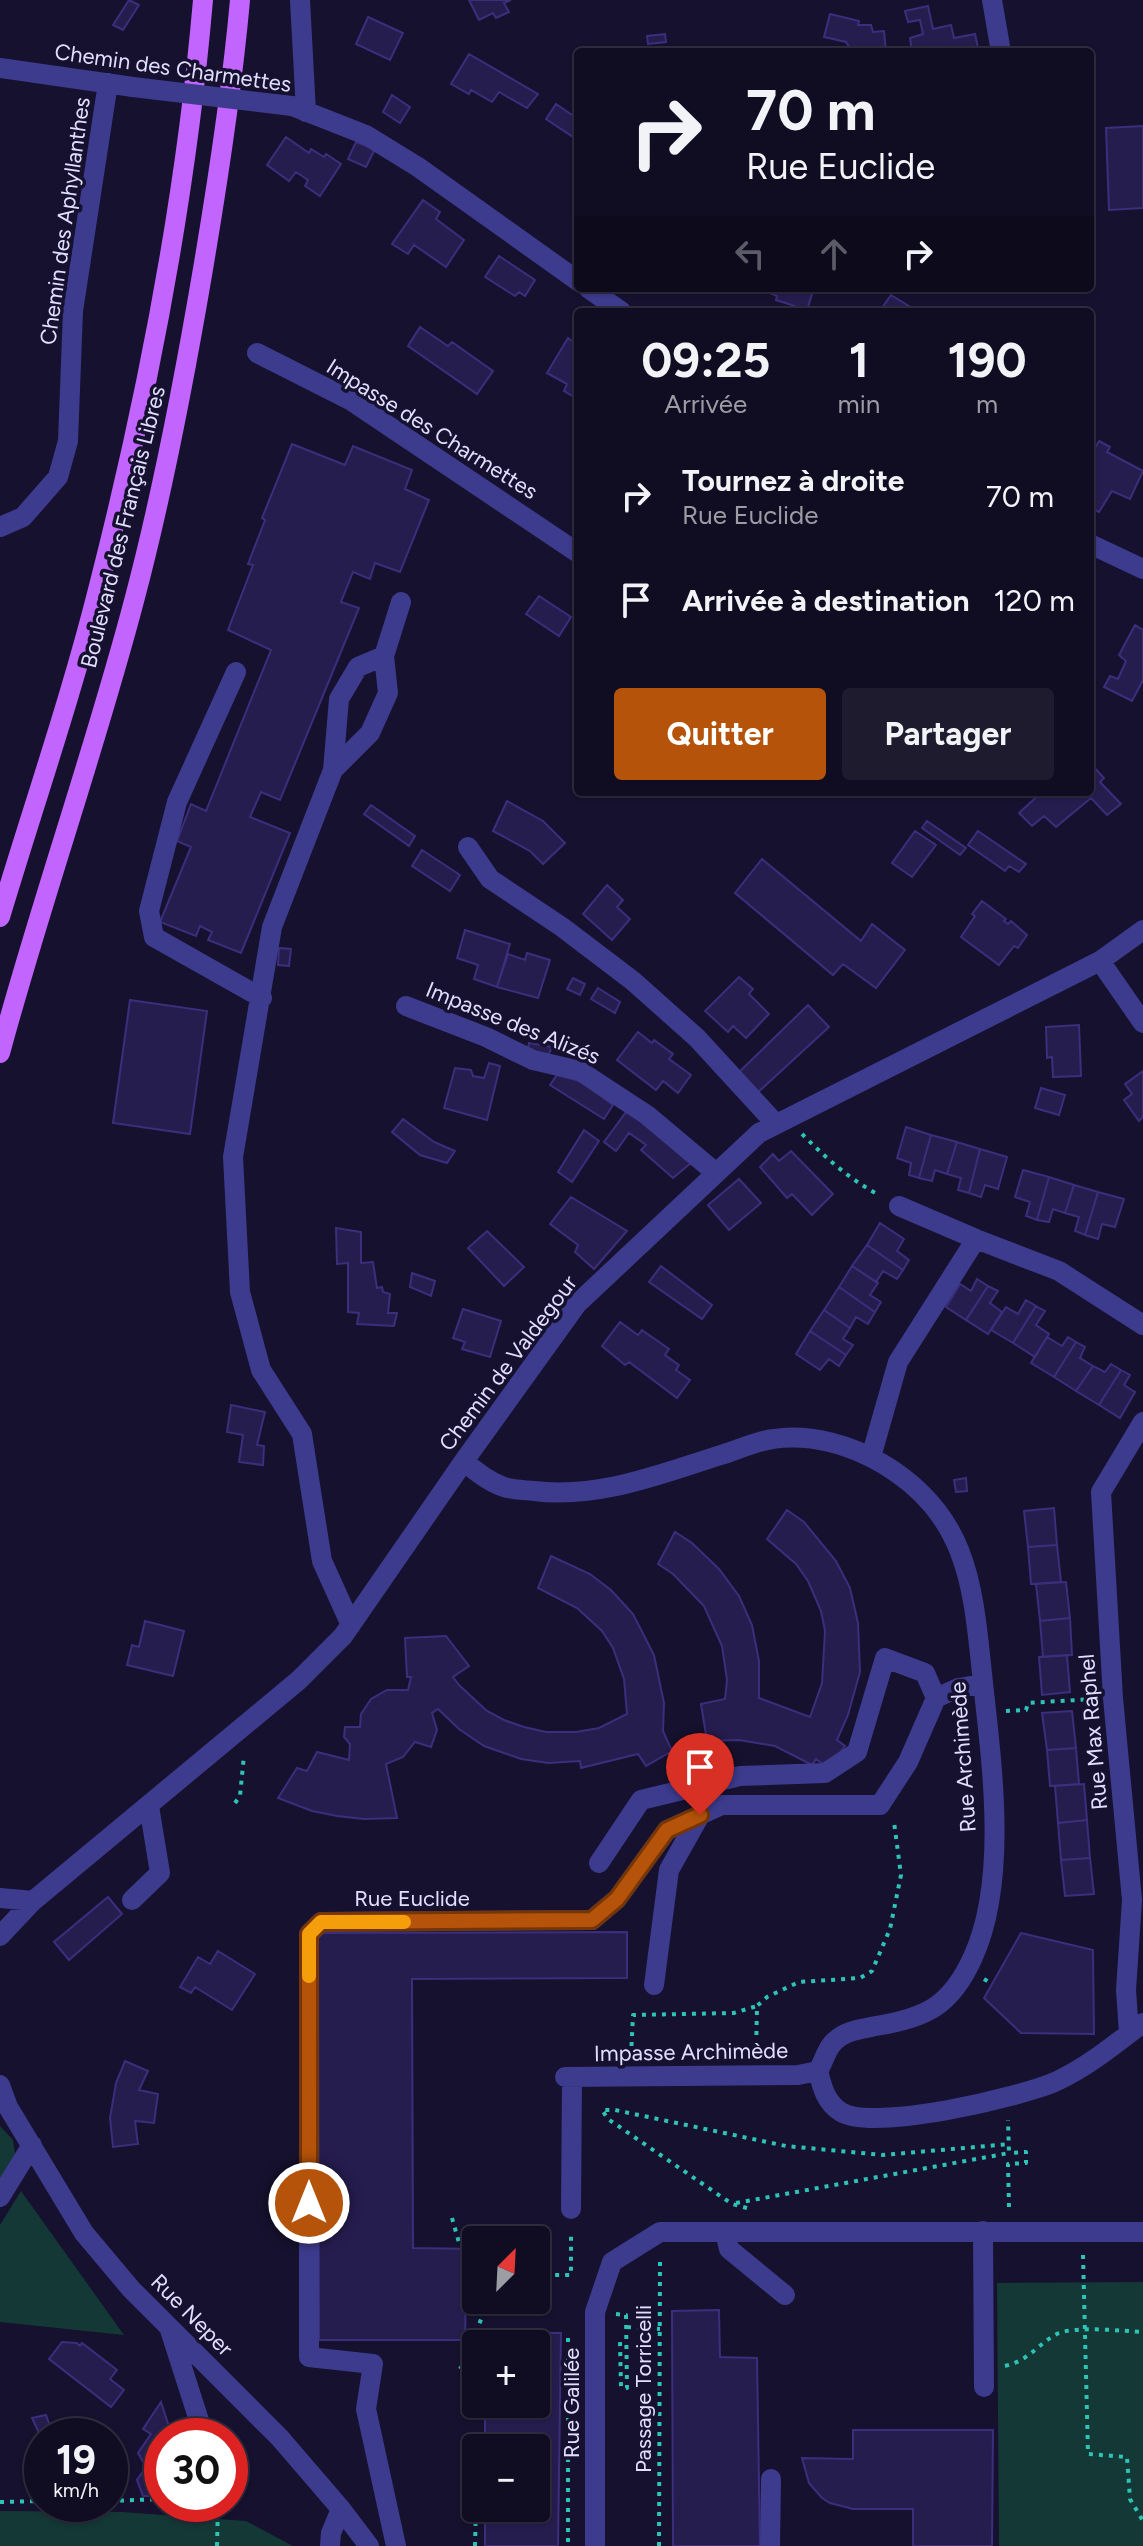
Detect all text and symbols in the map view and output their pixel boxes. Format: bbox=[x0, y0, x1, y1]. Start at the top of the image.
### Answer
street label: Chemin des Charmettes bbox=[53, 38, 293, 98]
text: 70 m bbox=[746, 77, 876, 144]
icon: right bbox=[614, 80, 718, 184]
street label: Chemin des Aphyllanthes bbox=[34, 95, 96, 347]
text: Rue Euclide bbox=[746, 145, 935, 188]
icon: left bbox=[728, 232, 772, 276]
icon: ahead bbox=[812, 232, 856, 276]
icon: right bbox=[896, 232, 940, 276]
text: 09:25 bbox=[641, 331, 770, 389]
text: 1 bbox=[849, 331, 869, 389]
text: 190 bbox=[948, 331, 1027, 389]
street label: Impasse des Charmettes bbox=[321, 353, 543, 505]
street label: Boulevard des Français Libres bbox=[75, 383, 171, 671]
text: Arrivée bbox=[664, 388, 747, 420]
text: min bbox=[838, 388, 880, 420]
text: m bbox=[976, 388, 998, 420]
text: Tournez à droite bbox=[682, 462, 904, 499]
icon: right bbox=[614, 474, 658, 518]
text: 70 m bbox=[986, 478, 1054, 515]
text: Rue Euclide bbox=[682, 499, 819, 531]
icon: arrive bbox=[614, 578, 658, 622]
text: Arrivée à destination bbox=[682, 582, 969, 619]
text: 120 m bbox=[993, 582, 1075, 619]
button: Quitter bbox=[614, 688, 826, 780]
button: Partager bbox=[842, 688, 1054, 780]
street label: Impasse des Alizés bbox=[422, 976, 604, 1070]
street label: Chemin de Valdegour bbox=[433, 1269, 583, 1456]
street label: Rue Max Raphel bbox=[1073, 1653, 1113, 1811]
street label: Rue Archimède bbox=[944, 1681, 982, 1833]
pin bbox=[666, 1733, 734, 1815]
icon: arrive bbox=[678, 1745, 722, 1789]
street label: Rue Euclide bbox=[354, 1885, 470, 1912]
street label: Impasse Archimède bbox=[594, 2037, 788, 2067]
position arrow bbox=[267, 2161, 351, 2245]
north arrow bbox=[462, 2226, 550, 2314]
map controls bbox=[462, 2226, 550, 2522]
street label: Rue Neper bbox=[145, 2268, 239, 2362]
street label: Passage Torricelli bbox=[630, 2305, 657, 2473]
button: + bbox=[462, 2330, 550, 2418]
street label: Rue Galilée bbox=[558, 2348, 585, 2458]
speed limit sign: 30 bbox=[144, 2418, 248, 2522]
button: − bbox=[462, 2434, 550, 2522]
text: 19 bbox=[56, 2436, 96, 2484]
text: km/h bbox=[53, 2478, 99, 2502]

